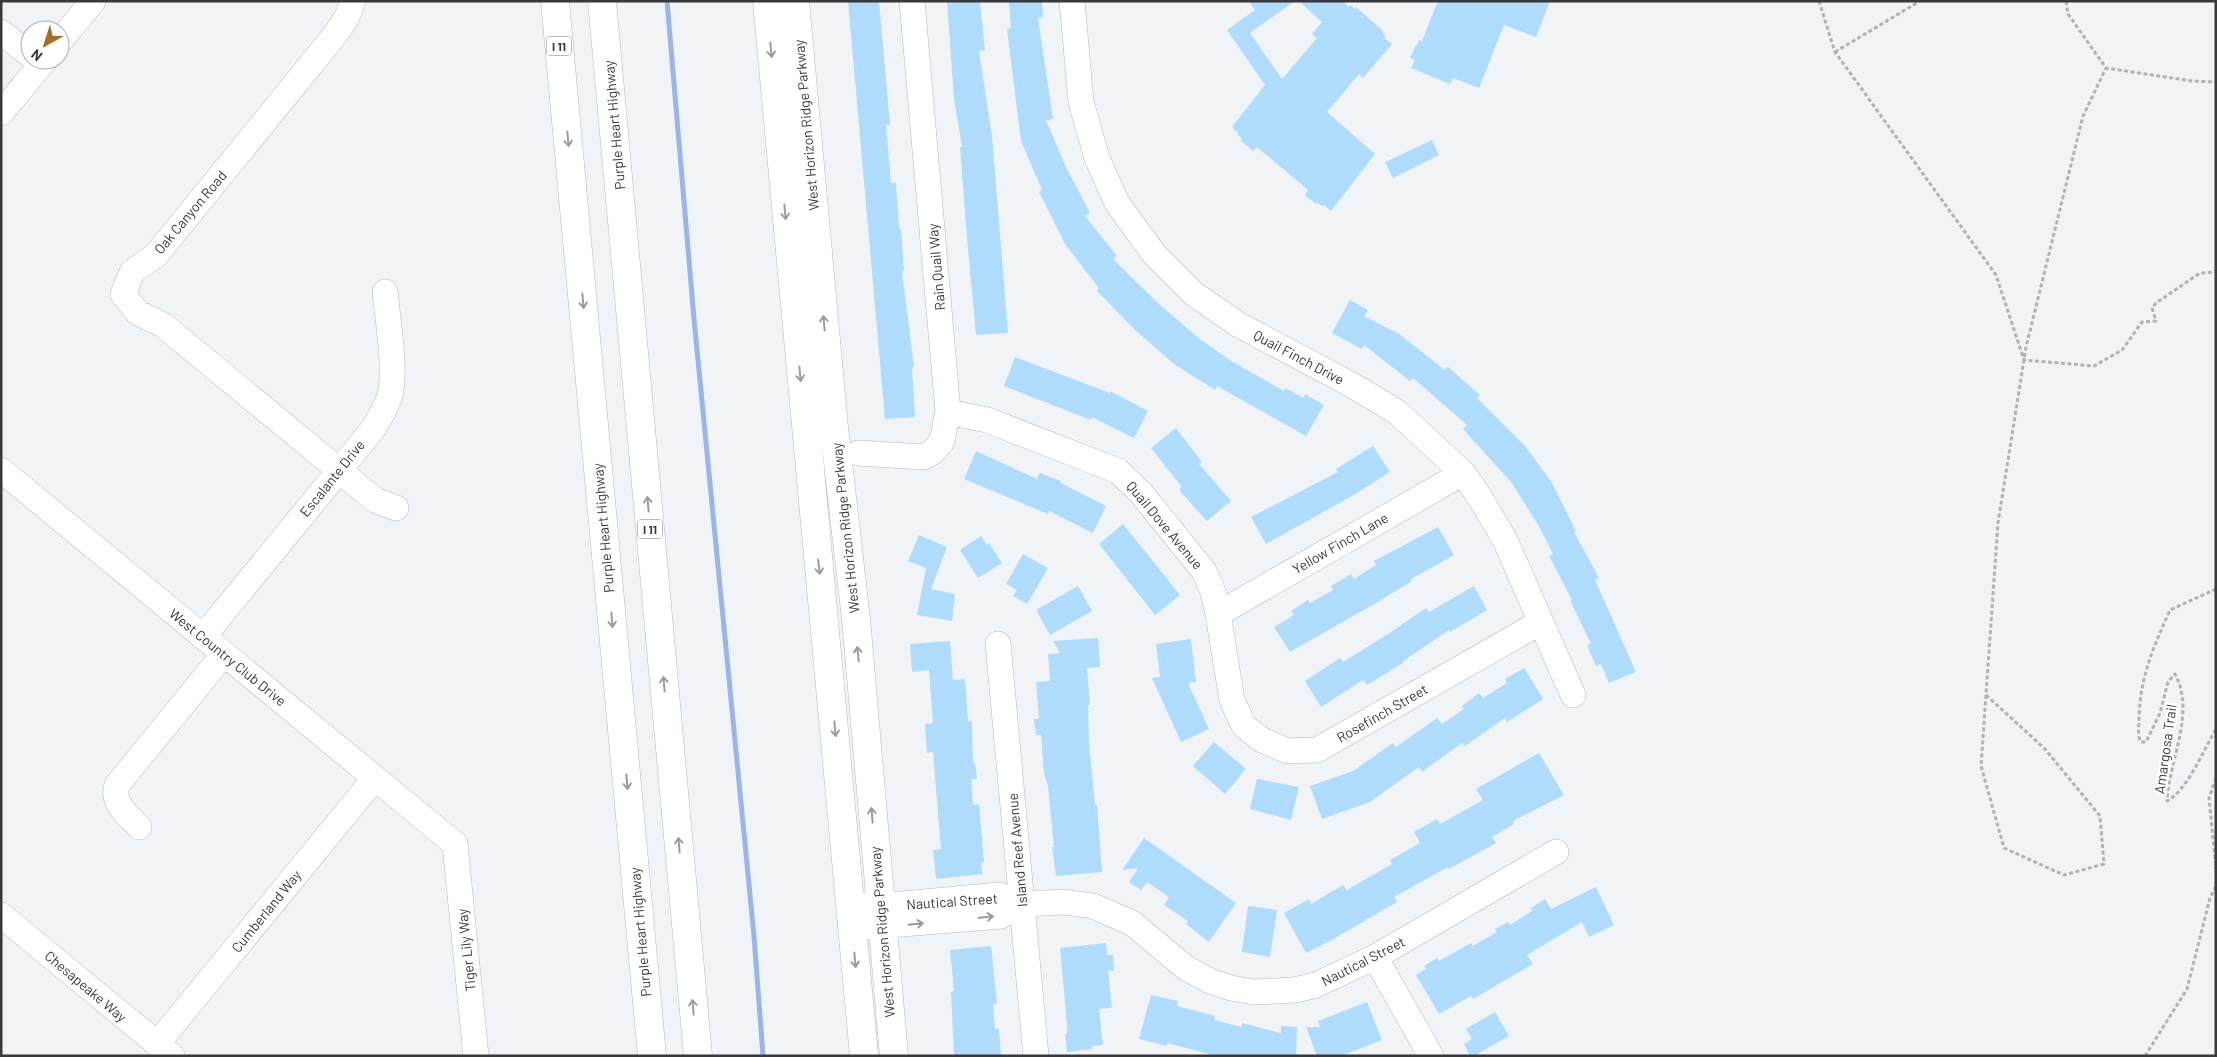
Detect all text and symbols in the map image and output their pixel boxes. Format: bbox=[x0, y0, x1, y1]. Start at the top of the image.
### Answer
north arrow bbox=[20, 20, 70, 70]
road number: I 11 bbox=[546, 36, 572, 56]
street label: West Horizon Ridge Parkway bbox=[790, 38, 822, 211]
one-way arrow bbox=[766, 42, 776, 58]
text: N bbox=[28, 46, 45, 65]
street label: Purple Heart Highway bbox=[600, 59, 628, 191]
one-way arrow bbox=[563, 131, 573, 147]
street label: Oak Canyon Road bbox=[150, 167, 230, 257]
one-way arrow bbox=[781, 203, 790, 219]
street label: Rain Quail Way bbox=[924, 222, 948, 311]
one-way arrow bbox=[578, 293, 587, 309]
one-way arrow bbox=[820, 316, 829, 332]
street label: Quail Finch Drive bbox=[1251, 326, 1347, 388]
one-way arrow bbox=[795, 365, 805, 381]
street label: Escalante Drive bbox=[296, 436, 368, 520]
street label: West Horizon Ridge Parkway bbox=[828, 441, 862, 614]
street label: Purple Heart Highway bbox=[589, 462, 617, 594]
street label: Quail Dove Avenue bbox=[1123, 478, 1207, 572]
one-way arrow bbox=[643, 497, 653, 513]
street label: Yellow Finch Lane bbox=[1289, 509, 1391, 577]
road number: I 11 bbox=[638, 520, 662, 538]
one-way arrow bbox=[814, 559, 824, 575]
street label: West Country Club Drive bbox=[166, 605, 290, 709]
one-way arrow bbox=[607, 611, 617, 627]
one-way arrow bbox=[854, 646, 863, 662]
one-way arrow bbox=[659, 676, 669, 692]
street label: Rosefinch Street bbox=[1333, 680, 1431, 746]
street label: Amargosa Trail bbox=[2150, 703, 2180, 795]
one-way arrow bbox=[830, 721, 839, 737]
one-way arrow bbox=[622, 773, 631, 789]
street label: Island Reef Avenue bbox=[1004, 792, 1030, 908]
one-way arrow bbox=[867, 808, 876, 824]
one-way arrow bbox=[674, 838, 683, 854]
street label: West Horizon Ridge Parkway bbox=[866, 845, 898, 1018]
street label: Cumberland Way bbox=[228, 866, 305, 956]
street label: Purple Heart Highway bbox=[626, 866, 654, 998]
street label: Nautical Street bbox=[906, 889, 998, 913]
street label: Tiger Lily Way bbox=[453, 907, 479, 992]
one-way arrow bbox=[977, 912, 993, 922]
one-way arrow bbox=[908, 919, 924, 929]
street label: Nautical Street bbox=[1318, 933, 1408, 989]
street label: Chesapeake Way bbox=[42, 947, 131, 1025]
one-way arrow bbox=[850, 952, 860, 968]
one-way arrow bbox=[688, 999, 698, 1015]

